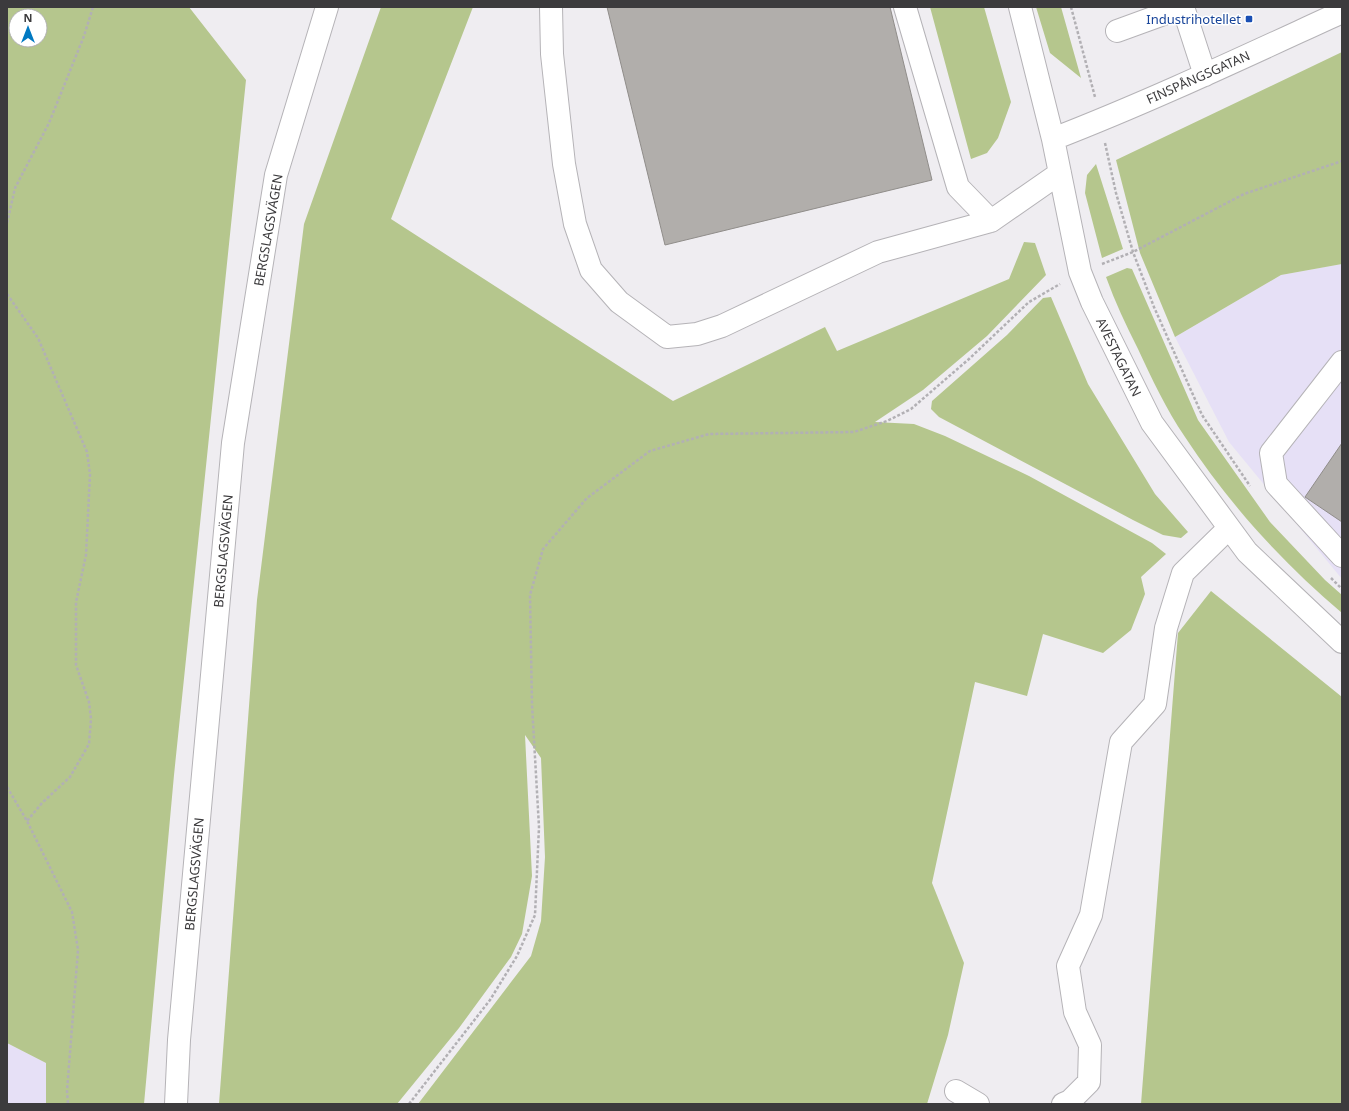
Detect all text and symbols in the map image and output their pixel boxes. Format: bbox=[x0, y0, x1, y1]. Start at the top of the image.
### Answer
north arrow bbox=[8, 8, 48, 48]
text: N bbox=[24, 10, 32, 25]
place label: Industrihotellet bbox=[1146, 10, 1241, 28]
marker: Industrihotellet bbox=[1244, 14, 1254, 24]
street label: FINSPÅNGSGATAN bbox=[1143, 46, 1253, 108]
street label: BERGSLAGSVÄGEN bbox=[249, 172, 287, 288]
street label: AVESTAGATAN bbox=[1092, 315, 1146, 399]
street label: BERGSLAGSVÄGEN bbox=[209, 494, 237, 608]
street label: BERGSLAGSVÄGEN bbox=[180, 817, 208, 931]

